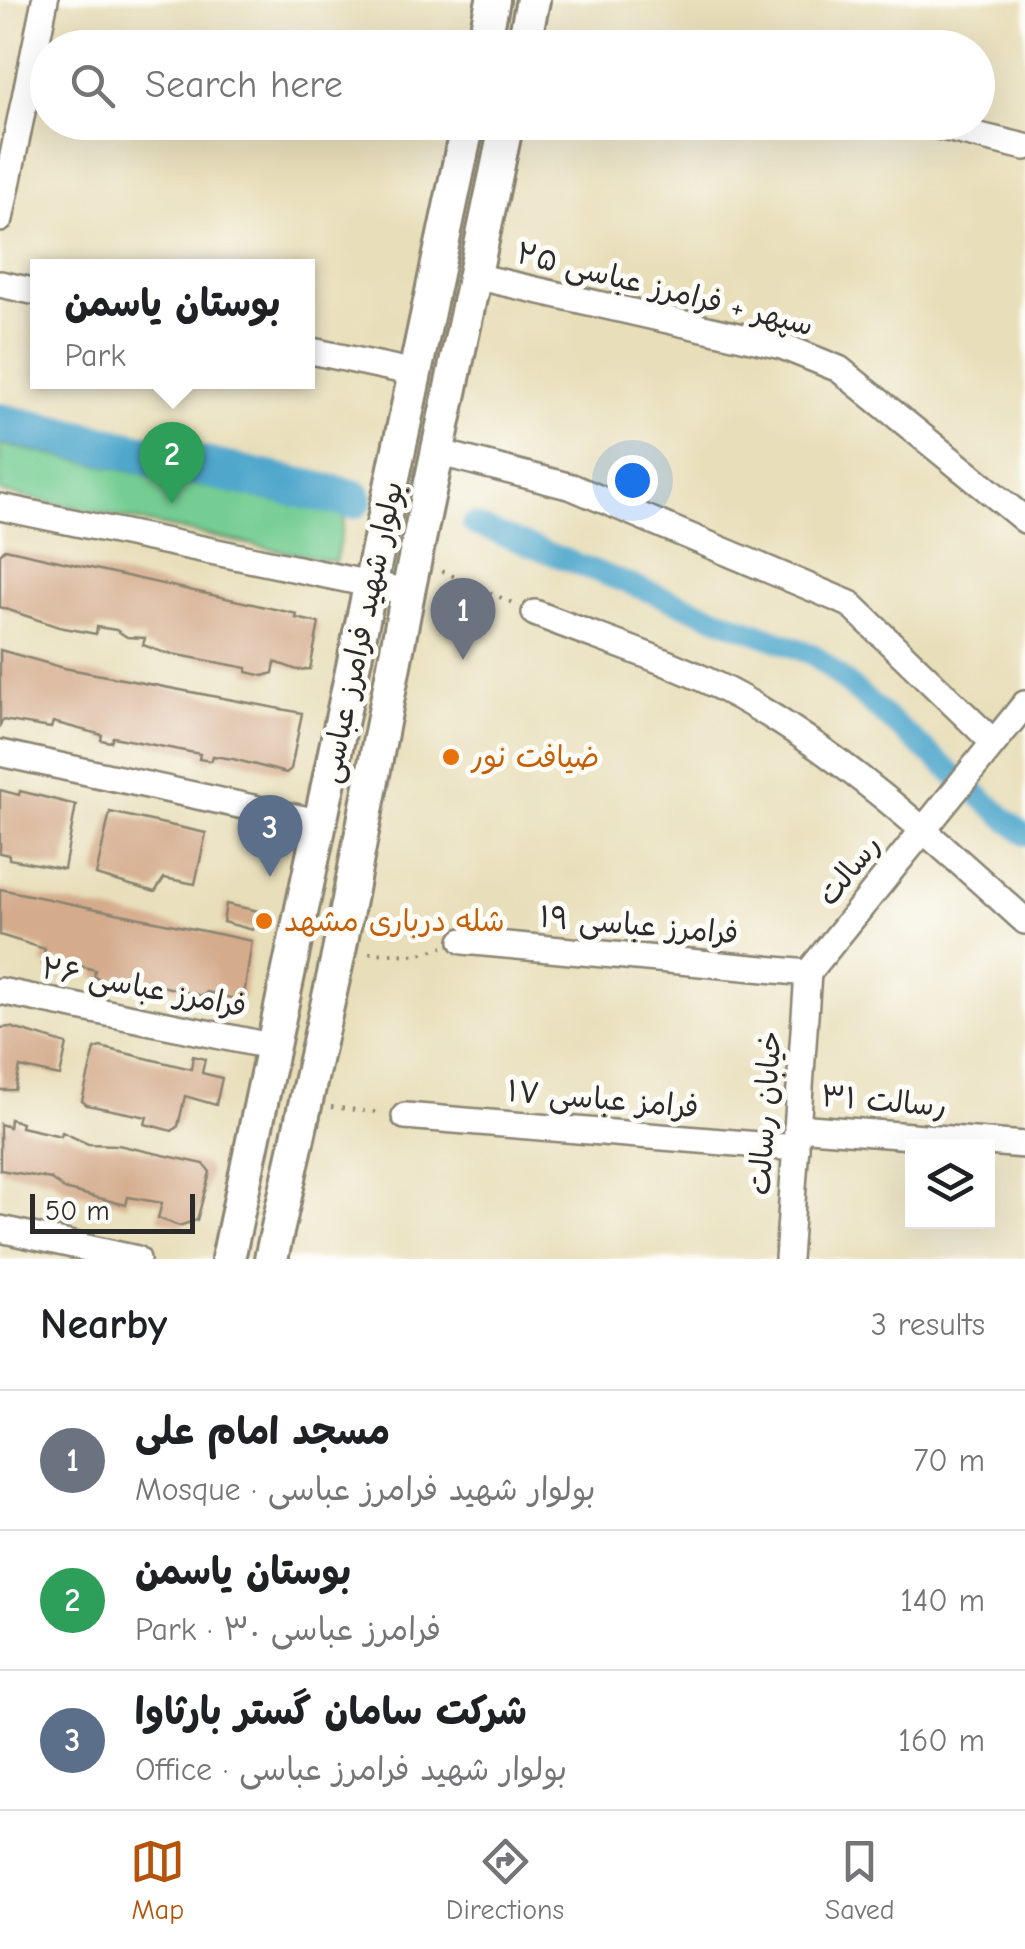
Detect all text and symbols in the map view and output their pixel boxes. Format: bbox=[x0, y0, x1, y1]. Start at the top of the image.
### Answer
search box bbox=[30, 30, 995, 140]
icon: search bbox=[65, 58, 120, 113]
text: Search here bbox=[145, 63, 343, 107]
street label: سپهر + فرامرز عباسی ۲۵ bbox=[513, 236, 817, 344]
popup bbox=[30, 259, 315, 389]
text: بوستان یاسمن bbox=[64, 282, 281, 326]
text: Park bbox=[64, 337, 126, 374]
pin: 2 bbox=[140, 422, 204, 504]
your location bbox=[607, 455, 658, 506]
street label: بولوار شهید فرامرز عباسی bbox=[312, 478, 413, 787]
pin: 1 bbox=[430, 578, 496, 660]
place label: ضیافت نور bbox=[470, 740, 599, 775]
marker: ضیافت نور bbox=[440, 746, 462, 768]
pin: 3 bbox=[238, 794, 302, 877]
street label: رسالت bbox=[810, 828, 888, 913]
street label: فرامرز عباسی ۱۹ bbox=[538, 899, 740, 953]
place label: شله درباری مشهد bbox=[284, 904, 505, 939]
marker: شله درباری مشهد bbox=[253, 910, 275, 932]
street label: فرامرز عباسی ۲۶ bbox=[38, 950, 249, 1026]
street label: خیابان رسالت bbox=[742, 1030, 789, 1196]
street label: فرامز عباسی ۱۷ bbox=[506, 1074, 700, 1126]
street label: رسالت ۳۱ bbox=[820, 1079, 948, 1124]
map controls bbox=[905, 1139, 995, 1229]
button: layers bbox=[905, 1139, 995, 1229]
scale bar bbox=[30, 1189, 195, 1234]
text: 50 m bbox=[45, 1195, 110, 1227]
text: Nearby bbox=[40, 1300, 167, 1349]
text: 3 results bbox=[871, 1306, 985, 1343]
text: مسجد امام علی bbox=[135, 1410, 390, 1454]
text: 1 bbox=[66, 1442, 79, 1479]
text: 70 m bbox=[913, 1442, 985, 1479]
text: Mosque · بولوار شهید فرامرز عباسی bbox=[135, 1471, 596, 1508]
text: بوستان یاسمن bbox=[135, 1550, 351, 1594]
text: 2 bbox=[65, 1582, 80, 1619]
text: 140 m bbox=[900, 1582, 985, 1619]
text: Park · فرامرز عباسی ۳۰ bbox=[135, 1611, 441, 1648]
text: شرکت سامان گستر بارثاوا bbox=[135, 1690, 527, 1734]
text: 3 bbox=[65, 1722, 80, 1759]
text: 160 m bbox=[898, 1722, 985, 1759]
text: Office · بولوار شهید فرامرز عباسی bbox=[135, 1751, 567, 1788]
tab: Map bbox=[130, 1834, 185, 1926]
tab: Directions bbox=[446, 1834, 564, 1926]
tab: Saved bbox=[825, 1834, 895, 1926]

